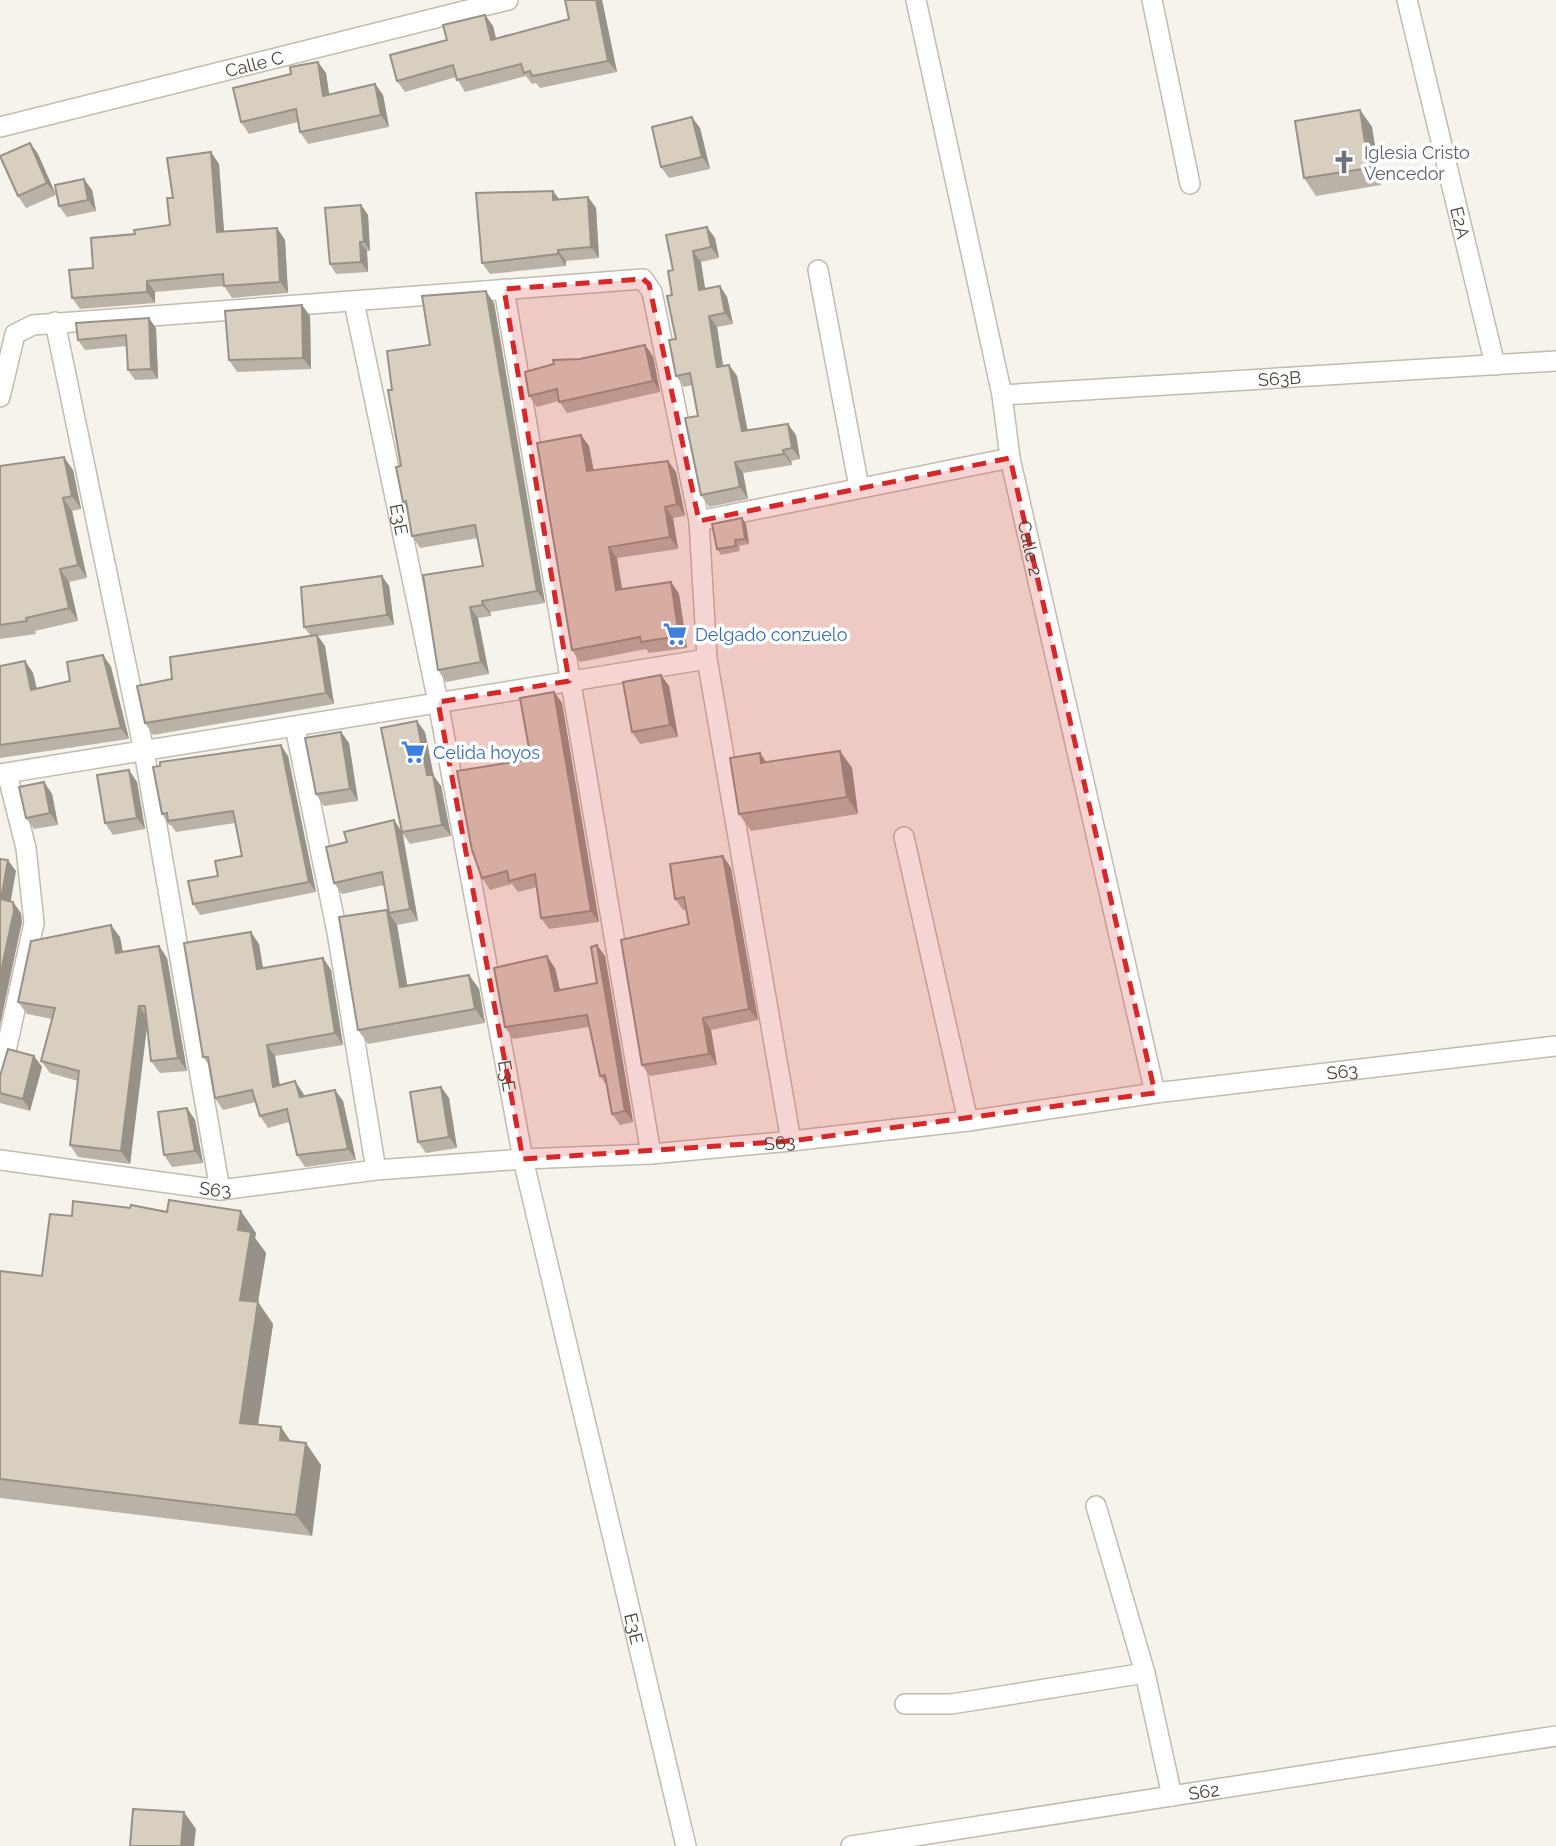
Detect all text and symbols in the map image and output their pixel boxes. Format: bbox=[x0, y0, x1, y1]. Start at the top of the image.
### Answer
street label: Calle C bbox=[223, 46, 286, 81]
place label: Iglesia Cristo Vencedor bbox=[1364, 142, 1470, 184]
church icon: Iglesia Cristo Vencedor bbox=[1330, 148, 1358, 176]
street label: E2A bbox=[1447, 204, 1475, 241]
street label: S63B bbox=[1257, 366, 1302, 390]
street label: E3E bbox=[386, 502, 413, 537]
street label: Calle 2 bbox=[1014, 518, 1047, 578]
supermarket icon: Delgado conzuelo bbox=[661, 620, 689, 648]
place label: Delgado conzuelo bbox=[695, 624, 848, 645]
supermarket icon: Celida hoyos bbox=[399, 738, 427, 766]
place label: Celida hoyos bbox=[433, 742, 540, 763]
street label: E3E bbox=[494, 1058, 521, 1093]
street label: S63 bbox=[1325, 1059, 1359, 1083]
street label: S63 bbox=[763, 1130, 796, 1154]
street label: S63 bbox=[198, 1177, 232, 1201]
street label: E3E bbox=[621, 1611, 648, 1646]
street label: S62 bbox=[1187, 1778, 1221, 1804]

